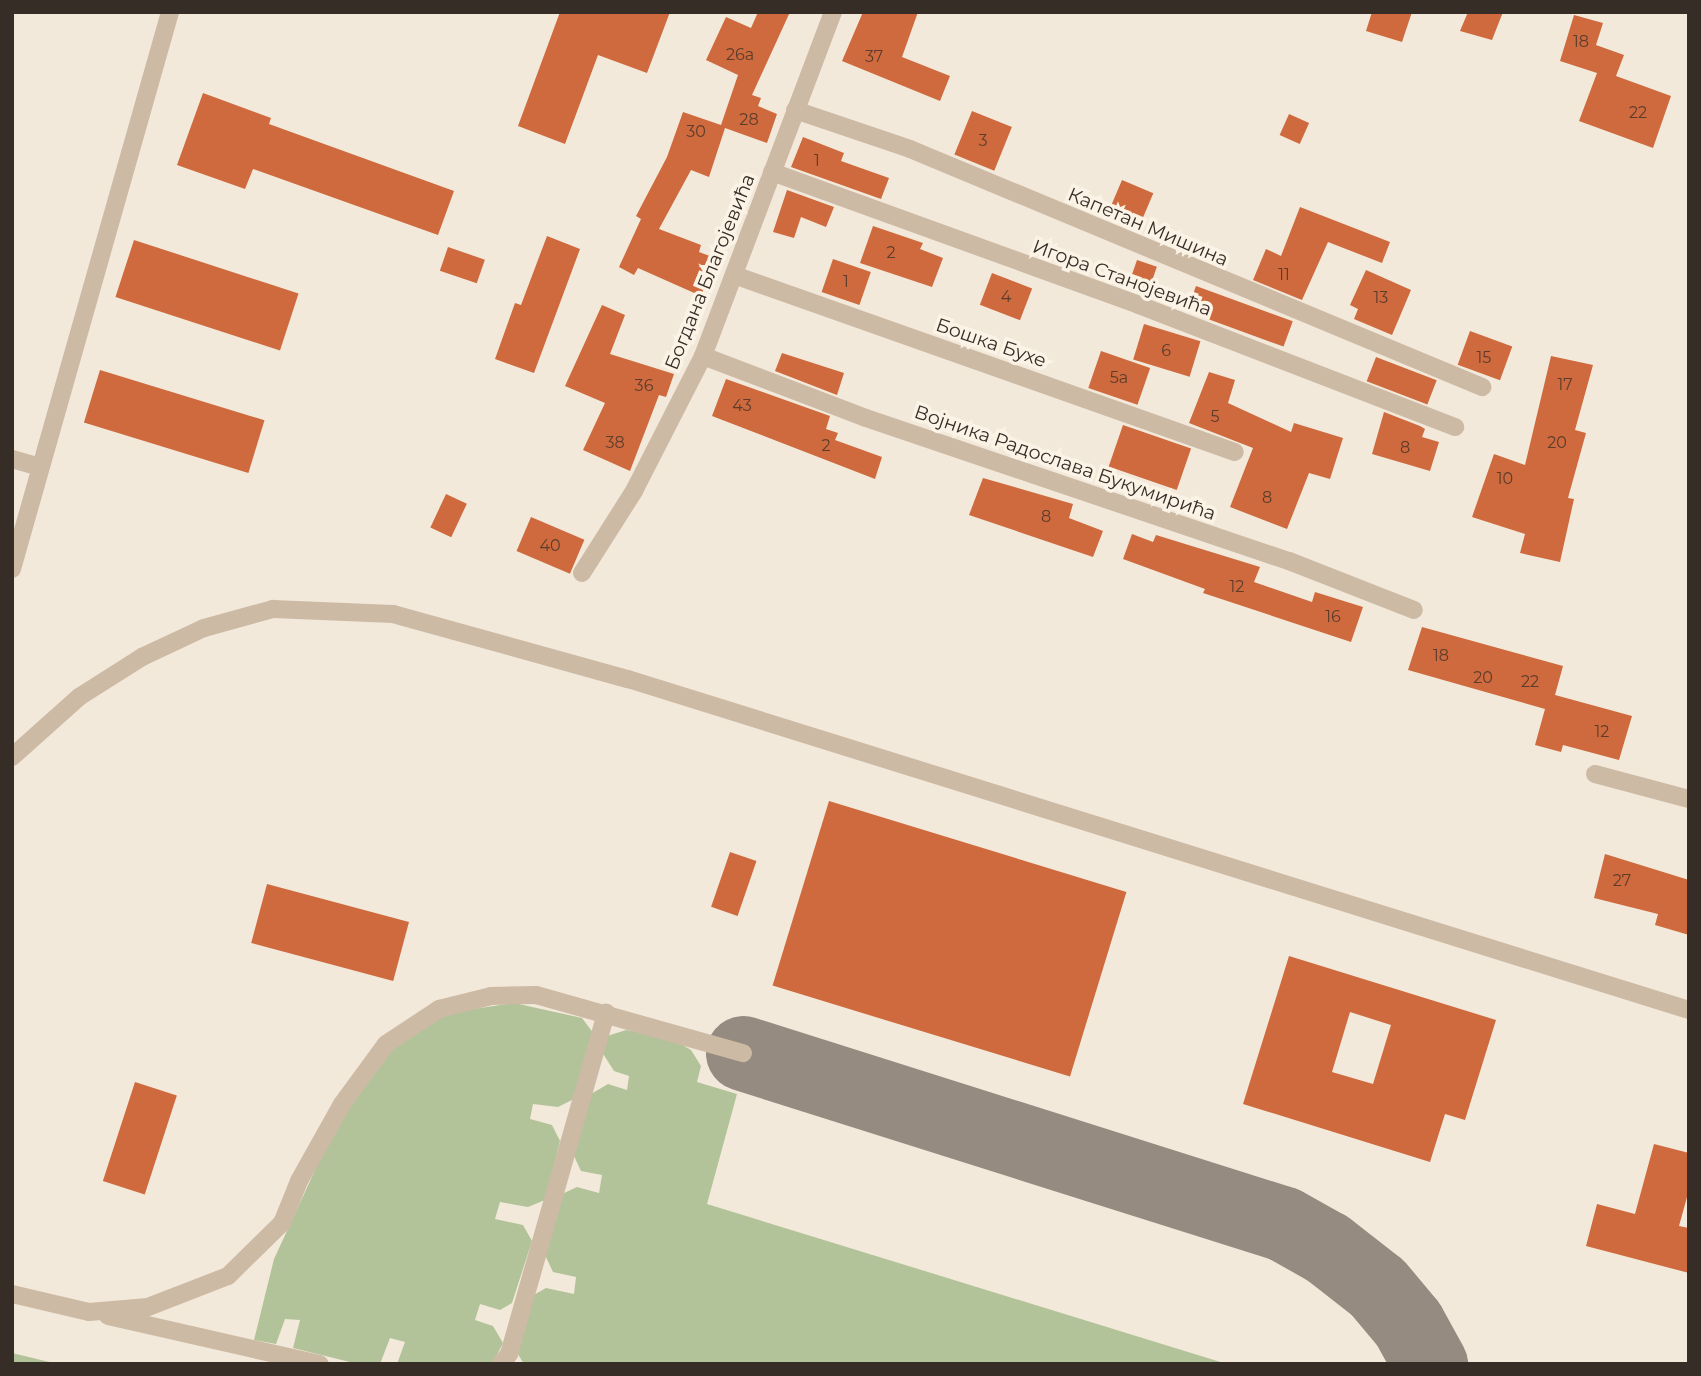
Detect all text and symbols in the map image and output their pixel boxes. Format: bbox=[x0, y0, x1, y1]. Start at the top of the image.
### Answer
house number: 18 bbox=[1573, 32, 1589, 52]
house number: 26a bbox=[726, 45, 754, 65]
house number: 37 bbox=[865, 47, 883, 67]
house number: 22 bbox=[1629, 103, 1647, 123]
house number: 28 bbox=[739, 110, 759, 130]
house number: 30 bbox=[686, 122, 706, 142]
house number: 3 bbox=[978, 131, 988, 151]
house number: 1 bbox=[814, 151, 820, 171]
street label: Богдана Благојевића bbox=[660, 171, 760, 373]
street label: Капетан Мишина bbox=[1064, 183, 1232, 271]
street label: Игора Станојевића bbox=[1029, 235, 1215, 321]
house number: 2 bbox=[886, 243, 896, 263]
house number: 11 bbox=[1278, 265, 1290, 285]
house number: 1 bbox=[843, 272, 849, 292]
house number: 4 bbox=[1001, 287, 1011, 307]
house number: 13 bbox=[1374, 288, 1388, 308]
street label: Бошка Бухе bbox=[933, 313, 1049, 373]
house number: 6 bbox=[1161, 341, 1171, 361]
house number: 15 bbox=[1477, 348, 1491, 368]
house number: 5a bbox=[1110, 368, 1128, 388]
house number: 17 bbox=[1557, 375, 1573, 395]
house number: 36 bbox=[635, 376, 653, 396]
house number: 43 bbox=[732, 396, 752, 416]
street label: Војника Радослава Букумирића bbox=[911, 401, 1219, 525]
house number: 5 bbox=[1210, 407, 1220, 427]
house number: 38 bbox=[605, 433, 625, 453]
house number: 20 bbox=[1547, 433, 1567, 453]
house number: 2 bbox=[821, 436, 831, 456]
house number: 8 bbox=[1400, 438, 1410, 458]
house number: 10 bbox=[1497, 469, 1513, 489]
house number: 8 bbox=[1262, 488, 1272, 508]
house number: 8 bbox=[1041, 507, 1051, 527]
house number: 40 bbox=[539, 536, 561, 556]
house number: 12 bbox=[1230, 577, 1244, 597]
house number: 16 bbox=[1325, 607, 1341, 627]
house number: 18 bbox=[1433, 646, 1449, 666]
house number: 20 bbox=[1473, 668, 1493, 688]
house number: 22 bbox=[1521, 672, 1539, 692]
house number: 12 bbox=[1595, 722, 1609, 742]
house number: 27 bbox=[1613, 871, 1631, 891]

